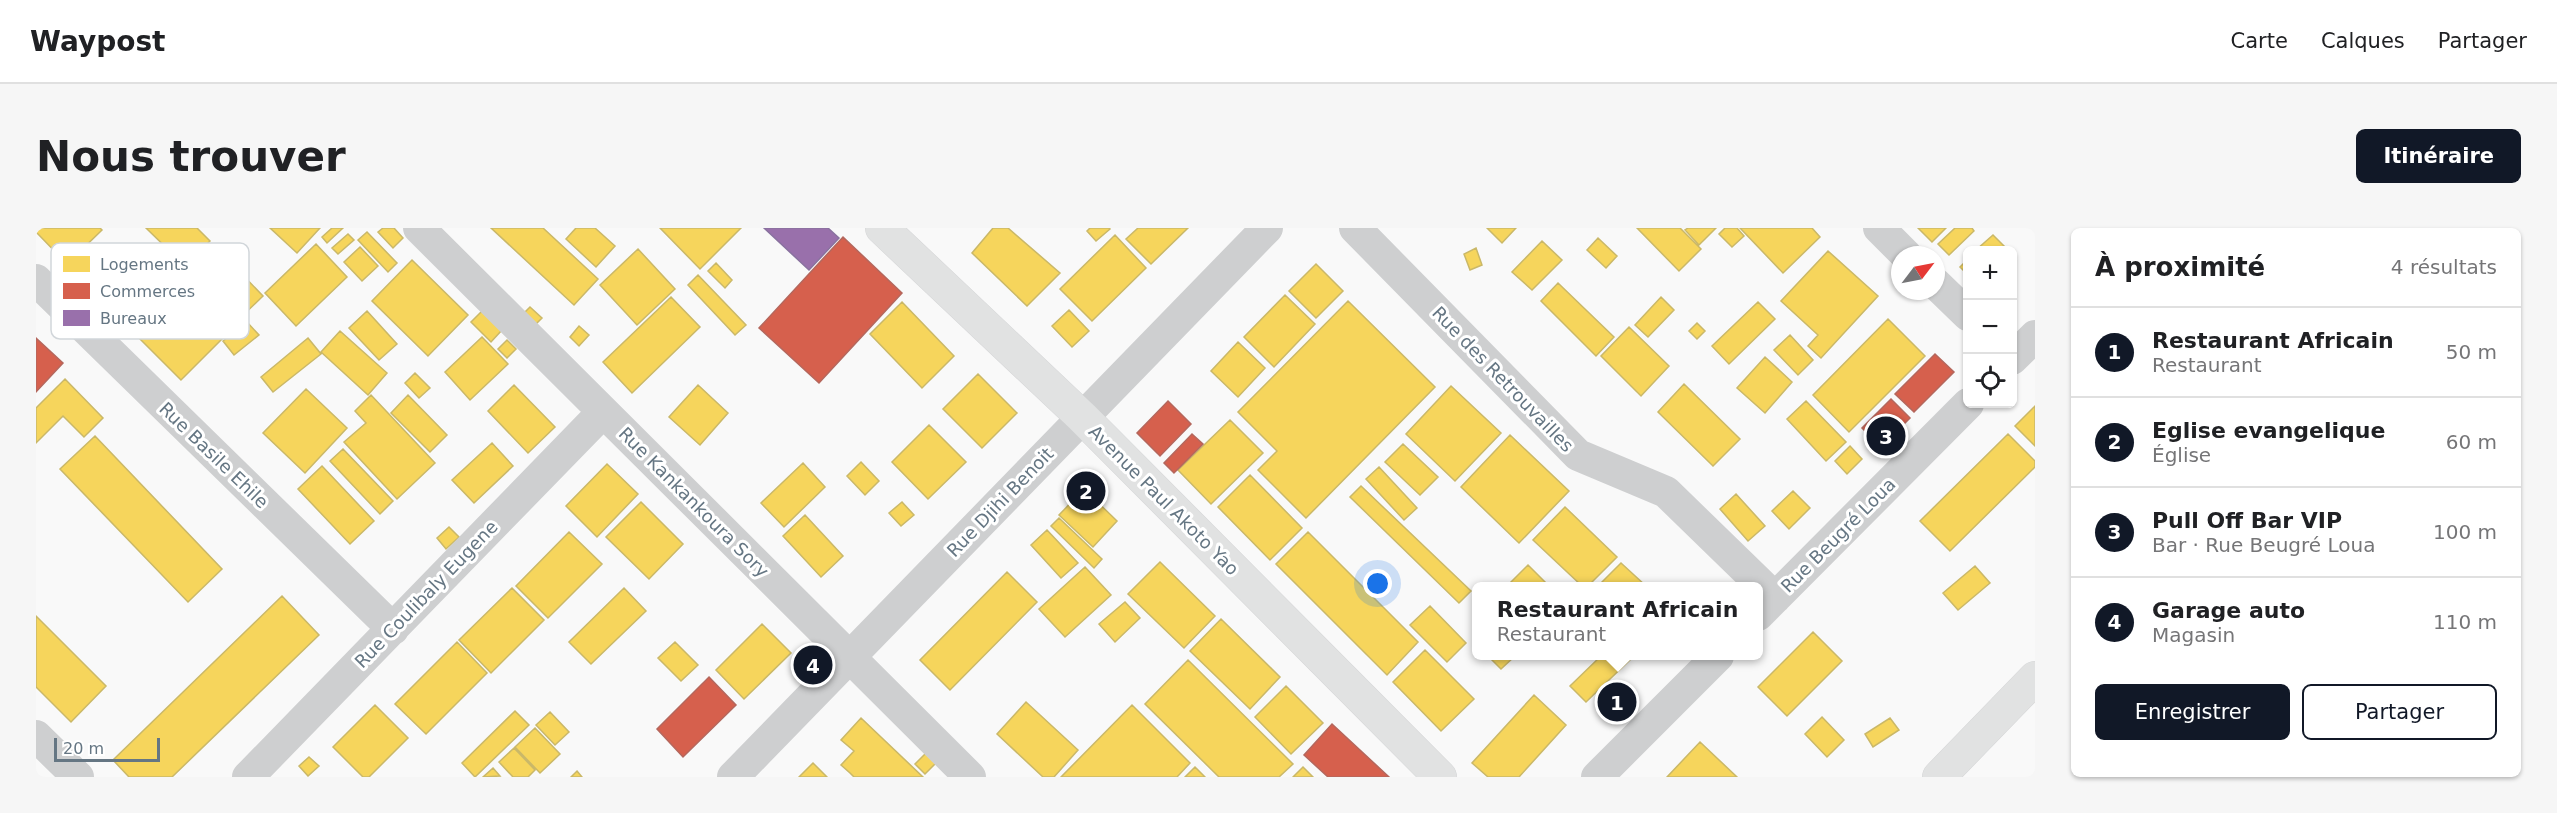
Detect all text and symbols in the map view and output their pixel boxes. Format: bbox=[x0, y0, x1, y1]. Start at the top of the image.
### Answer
text: Waypost bbox=[30, 25, 166, 58]
text: Carte bbox=[2231, 29, 2288, 53]
text: Calques bbox=[2321, 29, 2405, 53]
text: Partager bbox=[2438, 29, 2527, 53]
button: Itinéraire bbox=[2356, 129, 2521, 183]
text: Nous trouver bbox=[36, 132, 346, 181]
legend bbox=[51, 243, 249, 339]
north arrow bbox=[1891, 246, 1945, 300]
map controls bbox=[1963, 246, 2017, 408]
button: + bbox=[1963, 246, 2017, 300]
text: À proximité bbox=[2095, 252, 2265, 282]
text: Logements bbox=[100, 255, 189, 274]
text: 4 résultats bbox=[2391, 255, 2497, 279]
text: Commerces bbox=[100, 282, 195, 301]
button: − bbox=[1963, 300, 2017, 354]
street label: Rue des Retrouvailles bbox=[1428, 302, 1578, 456]
text: Bureaux bbox=[100, 309, 167, 328]
text: Restaurant Africain bbox=[2152, 328, 2394, 353]
text: 1 bbox=[2108, 340, 2121, 364]
text: 50 m bbox=[2446, 340, 2497, 364]
text: Restaurant bbox=[2152, 353, 2262, 377]
button: locate bbox=[1963, 354, 2017, 408]
street label: Rue Basile Ehile bbox=[155, 398, 273, 512]
pin: 3 bbox=[1866, 414, 1906, 458]
text: Eglise evangelique bbox=[2152, 418, 2385, 443]
street label: Avenue Paul Akoto Yao bbox=[1085, 421, 1243, 579]
street label: Rue Kankankoura Sory bbox=[615, 423, 774, 582]
text: 2 bbox=[2108, 430, 2121, 454]
text: 60 m bbox=[2446, 430, 2497, 454]
street label: Rue Djihi Benoit bbox=[942, 443, 1058, 561]
text: Église bbox=[2152, 443, 2211, 467]
pin: 2 bbox=[1066, 468, 1106, 514]
street label: Rue Beugré Loua bbox=[1776, 473, 1900, 597]
text: Pull Off Bar VIP bbox=[2152, 508, 2342, 533]
street label: Rue Coulibaly Eugene bbox=[350, 516, 502, 672]
text: 3 bbox=[2108, 520, 2121, 544]
text: 100 m bbox=[2433, 520, 2497, 544]
text: Bar · Rue Beugré Loua bbox=[2152, 533, 2375, 557]
your location bbox=[1363, 569, 1392, 598]
popup bbox=[1472, 582, 1763, 660]
text: Restaurant Africain bbox=[1497, 597, 1738, 622]
text: Garage auto bbox=[2152, 598, 2305, 623]
text: 4 bbox=[2108, 610, 2121, 634]
text: 110 m bbox=[2433, 610, 2497, 634]
text: Restaurant bbox=[1497, 622, 1606, 646]
text: Magasin bbox=[2152, 623, 2235, 647]
pin: 4 bbox=[794, 642, 832, 688]
pin: 1 bbox=[1598, 680, 1636, 724]
button: Enregistrer bbox=[2095, 684, 2290, 740]
button: Partager bbox=[2302, 684, 2497, 740]
scale bar bbox=[54, 735, 160, 762]
text: 20 m bbox=[63, 739, 104, 758]

